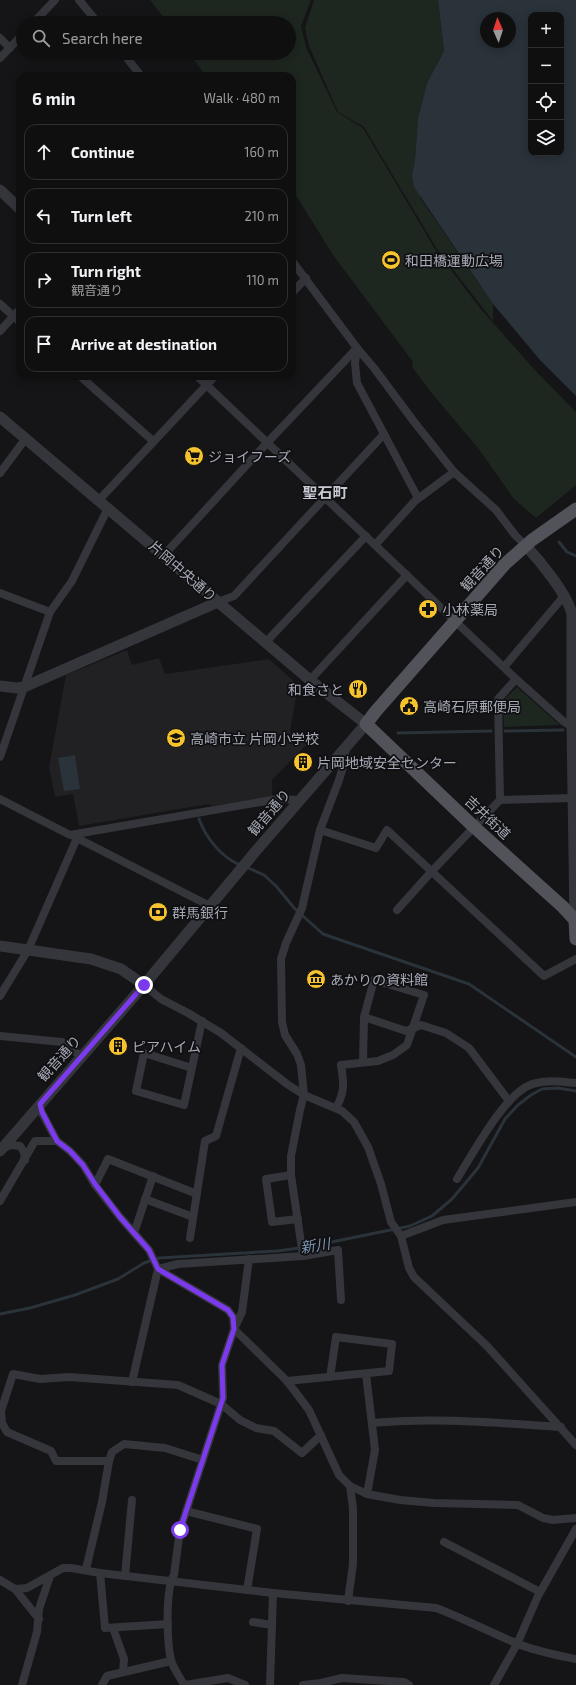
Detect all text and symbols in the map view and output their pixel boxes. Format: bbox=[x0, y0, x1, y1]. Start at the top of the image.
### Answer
north arrow bbox=[480, 12, 516, 48]
map controls bbox=[528, 12, 564, 156]
button: + bbox=[528, 12, 564, 48]
search box bbox=[16, 16, 296, 60]
icon: search bbox=[30, 27, 52, 49]
text: Search here bbox=[62, 29, 143, 47]
button: − bbox=[528, 48, 564, 84]
button: locate bbox=[528, 84, 564, 120]
text: 6 min bbox=[32, 88, 76, 108]
text: Walk · 480 m bbox=[203, 90, 280, 106]
button: layers bbox=[528, 120, 564, 156]
icon: ahead bbox=[33, 141, 55, 163]
text: Continue bbox=[71, 143, 134, 161]
text: 160 m bbox=[244, 144, 279, 160]
icon: left bbox=[33, 205, 55, 227]
text: Turn left bbox=[71, 207, 132, 225]
text: 210 m bbox=[244, 208, 279, 224]
sports icon: 和田橋運動広場 bbox=[380, 249, 402, 271]
place label: 和田橋運動広場 bbox=[405, 252, 503, 269]
text: Turn right bbox=[71, 262, 141, 280]
icon: right bbox=[33, 269, 55, 291]
text: 110 m bbox=[247, 272, 279, 288]
text: 観音通り bbox=[71, 282, 123, 298]
icon: arrive bbox=[33, 333, 55, 355]
text: Arrive at destination bbox=[71, 335, 217, 353]
supermarket icon: ジョイフーズ bbox=[183, 445, 205, 467]
place label: ジョイフーズ bbox=[208, 448, 291, 465]
district label: 聖石町 bbox=[302, 483, 348, 501]
street label: 片岡中央通り bbox=[146, 537, 220, 605]
street label: 観音通り bbox=[457, 542, 507, 594]
pharmacy icon: 小林薬局 bbox=[417, 598, 439, 620]
place label: 小林薬局 bbox=[442, 601, 498, 618]
restaurant icon: 和食さと bbox=[347, 678, 369, 700]
place label: 和食さと bbox=[288, 681, 344, 698]
public building icon: 高崎石原郵便局 bbox=[398, 695, 420, 717]
place label: 高崎石原郵便局 bbox=[423, 698, 521, 715]
school or university icon: 高崎市立 片岡小学校 bbox=[165, 727, 187, 749]
place label: 高崎市立 片岡小学校 bbox=[190, 730, 319, 747]
building icon: 片岡地域安全センター bbox=[292, 751, 314, 773]
place label: 片岡地域安全センター bbox=[317, 754, 457, 771]
street label: 観音通り bbox=[244, 785, 294, 839]
street label: 吉井街道 bbox=[462, 792, 514, 842]
bank icon: 群馬銀行 bbox=[147, 901, 169, 923]
place label: 群馬銀行 bbox=[172, 904, 228, 921]
museum icon: あかりの資料館 bbox=[305, 968, 327, 990]
place label: あかりの資料館 bbox=[330, 971, 428, 988]
route end bbox=[135, 976, 153, 994]
street label: 観音通り bbox=[34, 1032, 84, 1084]
building icon: ピアハイム bbox=[107, 1035, 129, 1057]
place label: ピアハイム bbox=[132, 1038, 201, 1055]
water label: 新川 bbox=[299, 1233, 333, 1256]
route start bbox=[171, 1521, 189, 1539]

